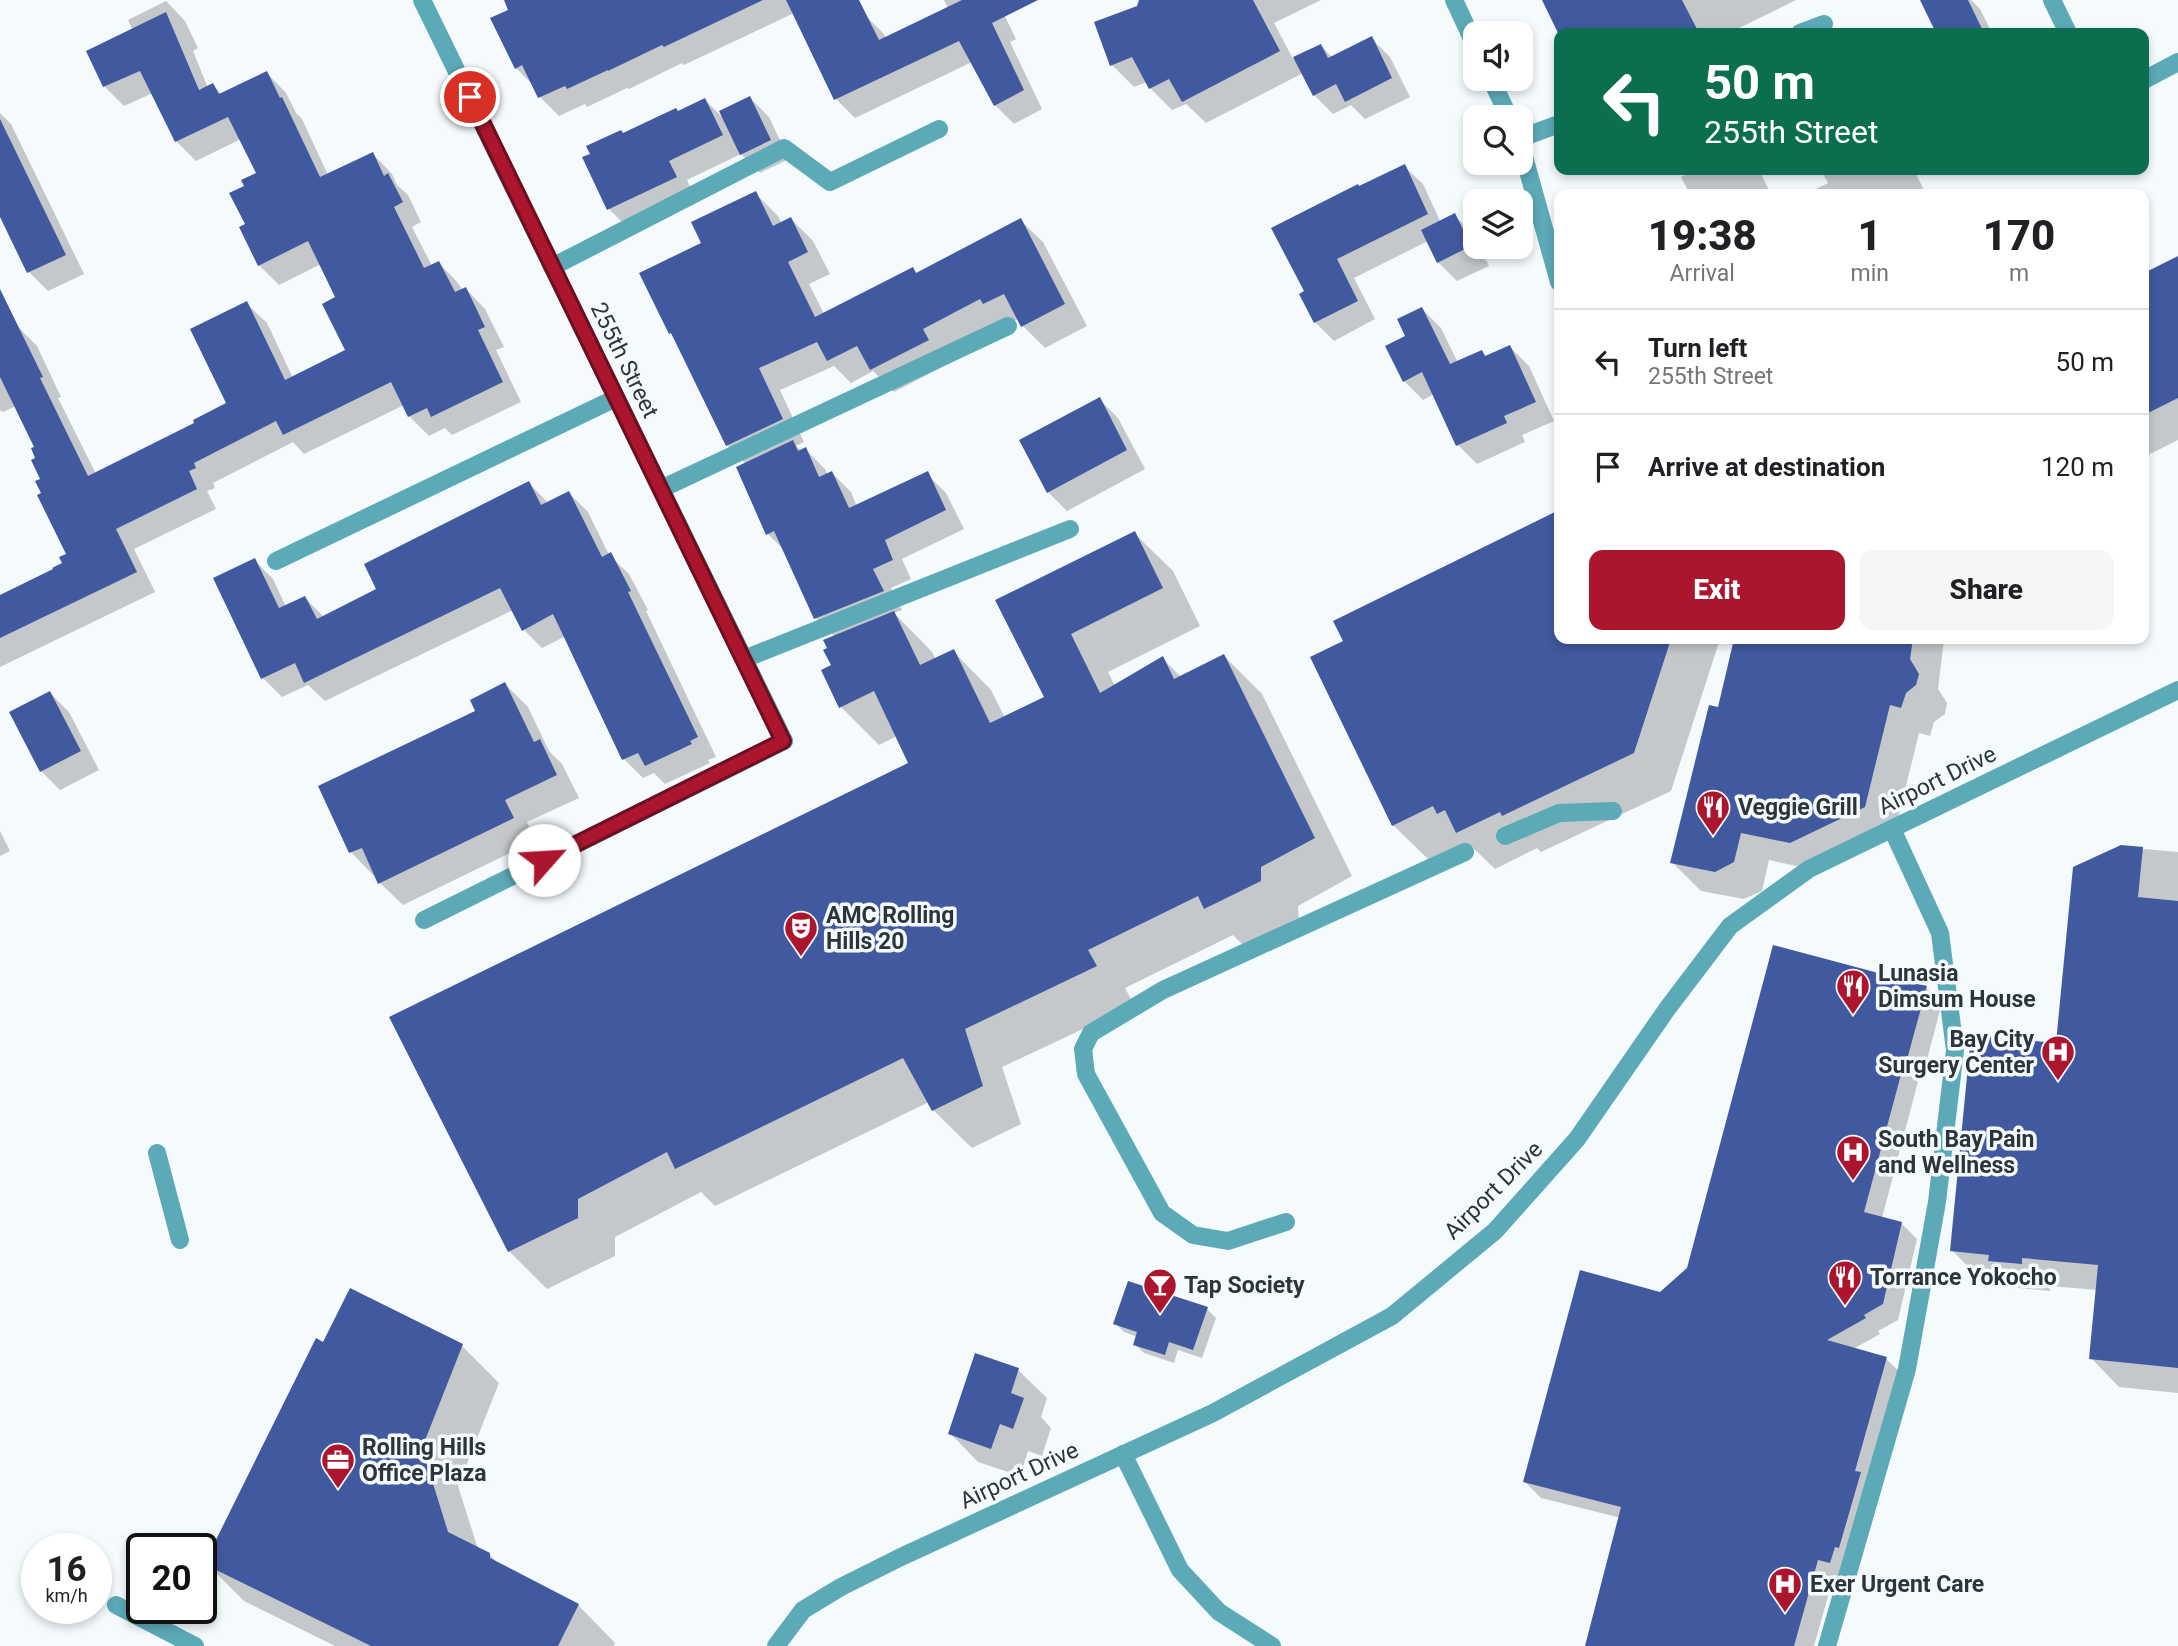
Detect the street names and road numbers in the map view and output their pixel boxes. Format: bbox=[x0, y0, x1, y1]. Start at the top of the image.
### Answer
street label: 255th Street bbox=[585, 298, 664, 422]
street label: Airport Drive bbox=[1874, 740, 2001, 821]
street label: Airport Drive bbox=[1439, 1136, 1548, 1245]
street label: Airport Drive bbox=[956, 1436, 1083, 1515]

